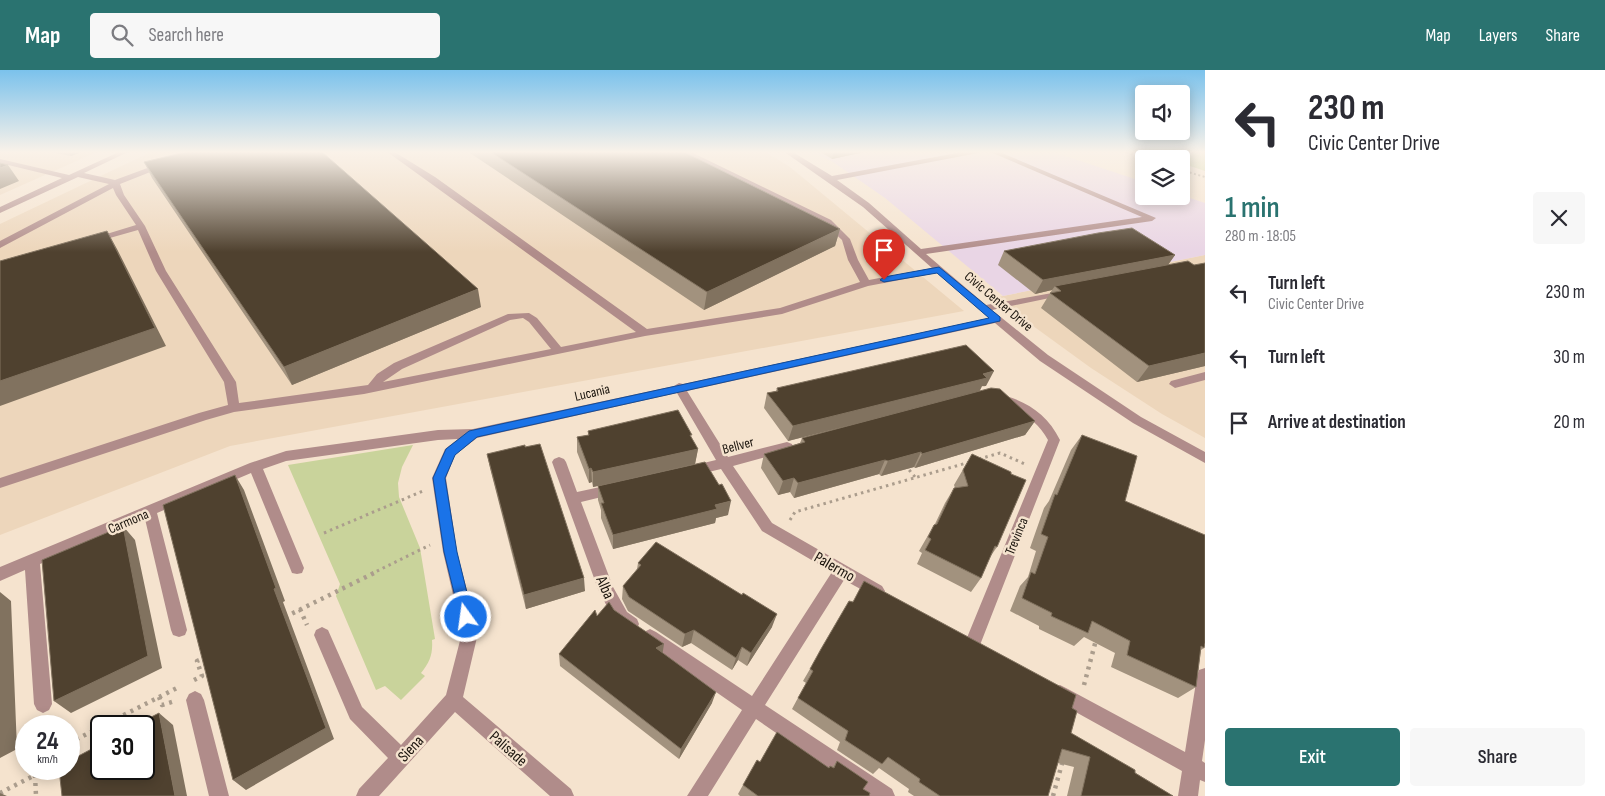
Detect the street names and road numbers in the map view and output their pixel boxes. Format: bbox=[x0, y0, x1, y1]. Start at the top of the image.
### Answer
street label: Civic Center Drive bbox=[961, 268, 1036, 335]
street label: Lucania bbox=[573, 380, 611, 405]
street label: Bellver bbox=[720, 433, 756, 458]
street label: Carmona bbox=[105, 505, 151, 538]
street label: Trevinca bbox=[1001, 515, 1032, 557]
street label: Palermo bbox=[811, 548, 858, 586]
street label: Alba bbox=[591, 572, 618, 602]
street label: Palisade bbox=[485, 728, 531, 771]
street label: Siena bbox=[394, 732, 428, 766]

